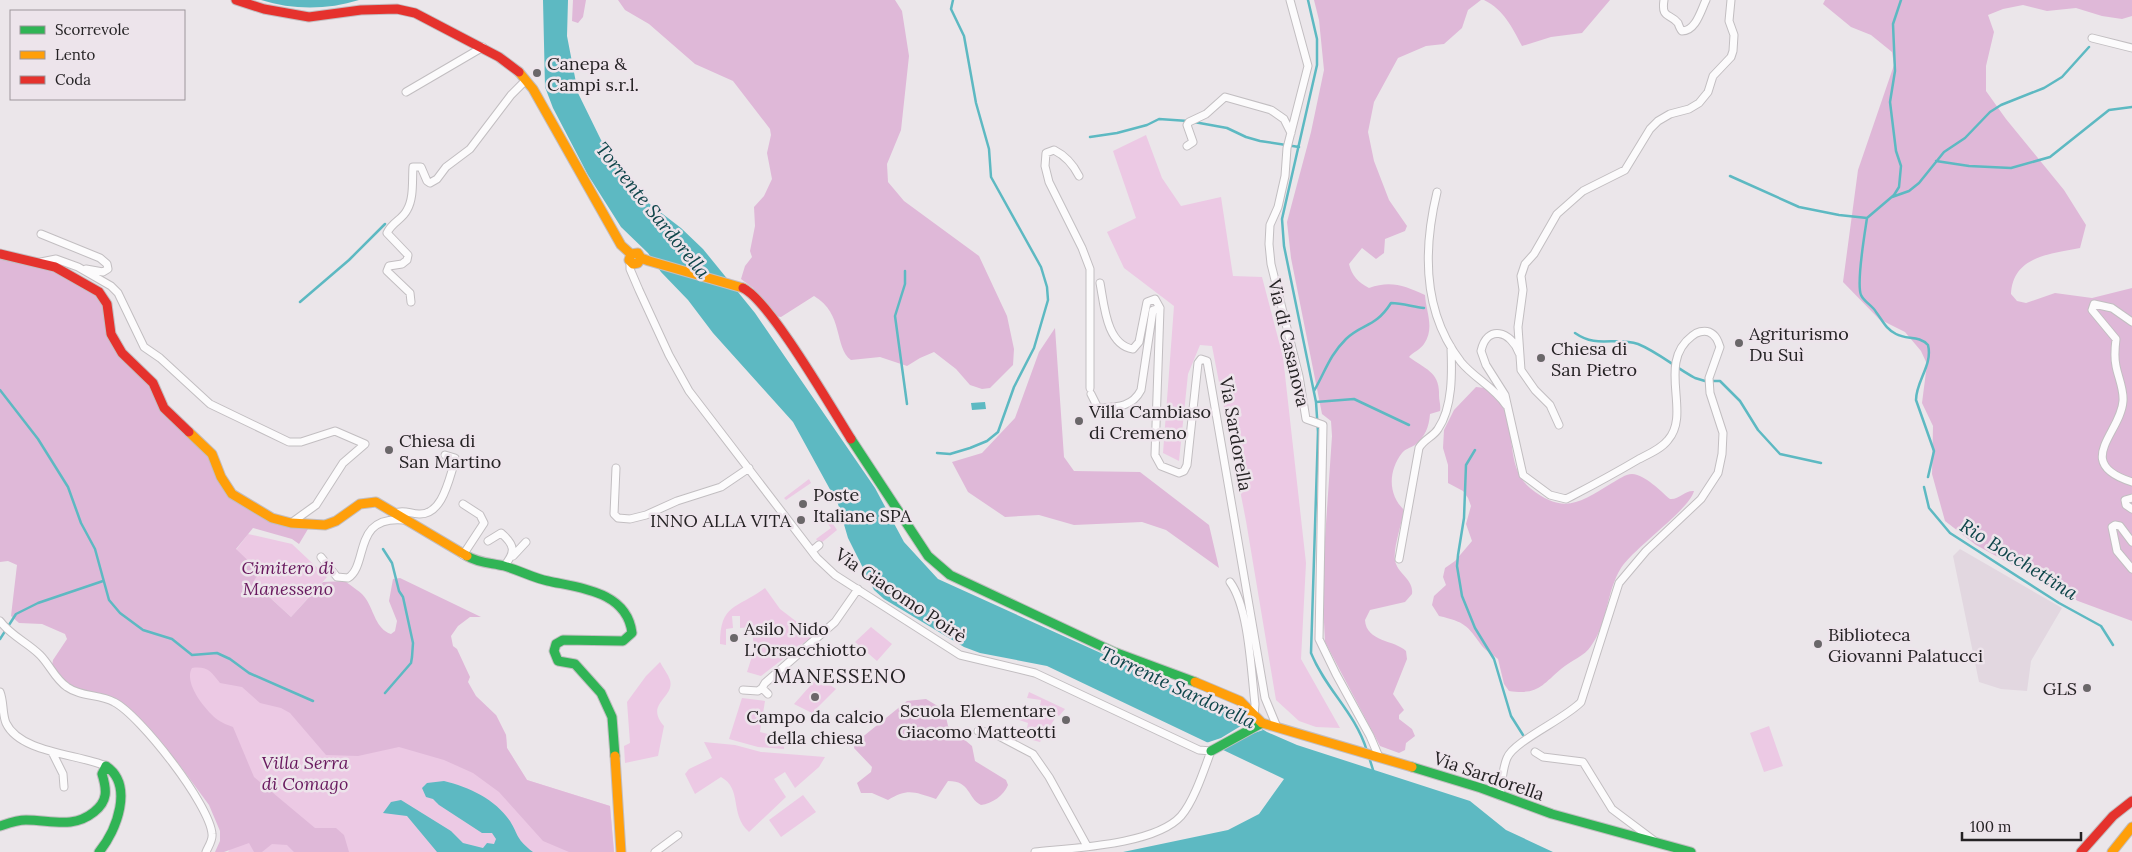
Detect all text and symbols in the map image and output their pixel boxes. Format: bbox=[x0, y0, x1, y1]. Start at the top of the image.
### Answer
legend bbox=[10, 10, 185, 100]
text: Scorrevole bbox=[55, 20, 130, 39]
text: Lento bbox=[55, 45, 96, 64]
place label: Canepa & Campi s.r.l. bbox=[547, 52, 639, 96]
marker: Canepa & Campi s.r.l. bbox=[531, 67, 543, 79]
text: Coda bbox=[55, 70, 91, 89]
water label: Torrente Sardorella bbox=[591, 137, 716, 283]
street label: Via di Casanova bbox=[1263, 276, 1315, 409]
place label: Agriturismo Du Suì bbox=[1748, 322, 1849, 366]
place label: Chiesa di San Pietro bbox=[1551, 337, 1637, 381]
marker: Agriturismo Du Suì bbox=[1733, 337, 1745, 349]
marker: Chiesa di San Pietro bbox=[1535, 352, 1547, 364]
street label: Via Sardorella bbox=[1214, 374, 1257, 493]
place label: Villa Cambiaso di Cremeno bbox=[1088, 400, 1211, 444]
marker: Villa Cambiaso di Cremeno bbox=[1073, 415, 1085, 427]
place label: Chiesa di San Martino bbox=[399, 429, 501, 473]
marker: Chiesa di San Martino bbox=[383, 444, 395, 456]
place label: Poste Italiane SPA bbox=[813, 483, 912, 527]
marker: Poste Italiane SPA bbox=[797, 498, 809, 510]
place label: INNO ALLA VITA bbox=[650, 509, 792, 532]
water label: Rio Bocchettina bbox=[1956, 513, 2083, 605]
marker: INNO ALLA VITA bbox=[795, 514, 807, 526]
street label: Via Giacomo Poirè bbox=[830, 542, 971, 648]
park label: Cimitero di Manesseno bbox=[242, 556, 335, 600]
place label: Asilo Nido L'Orsacchiotto bbox=[743, 617, 866, 661]
place label: Biblioteca Giovanni Palatucci bbox=[1828, 623, 1983, 667]
marker: Asilo Nido L'Orsacchiotto bbox=[728, 632, 740, 644]
marker: Biblioteca Giovanni Palatucci bbox=[1812, 638, 1824, 650]
water label: Torrente Sardorella bbox=[1097, 641, 1260, 734]
district label: MANESSENO bbox=[773, 663, 907, 688]
place label: GLS bbox=[2043, 677, 2077, 700]
marker: GLS bbox=[2081, 682, 2093, 694]
marker: Campo da calcio della chiesa bbox=[809, 691, 821, 703]
place label: Scuola Elementare Giacomo Matteotti bbox=[897, 699, 1056, 743]
place label: Campo da calcio della chiesa bbox=[746, 705, 884, 749]
marker: Scuola Elementare Giacomo Matteotti bbox=[1060, 714, 1072, 726]
street label: Via Sardorella bbox=[1430, 746, 1547, 806]
park label: Villa Serra di Comago bbox=[261, 751, 349, 795]
scale bar bbox=[1962, 810, 2081, 842]
text: 100 m bbox=[1970, 817, 2011, 836]

